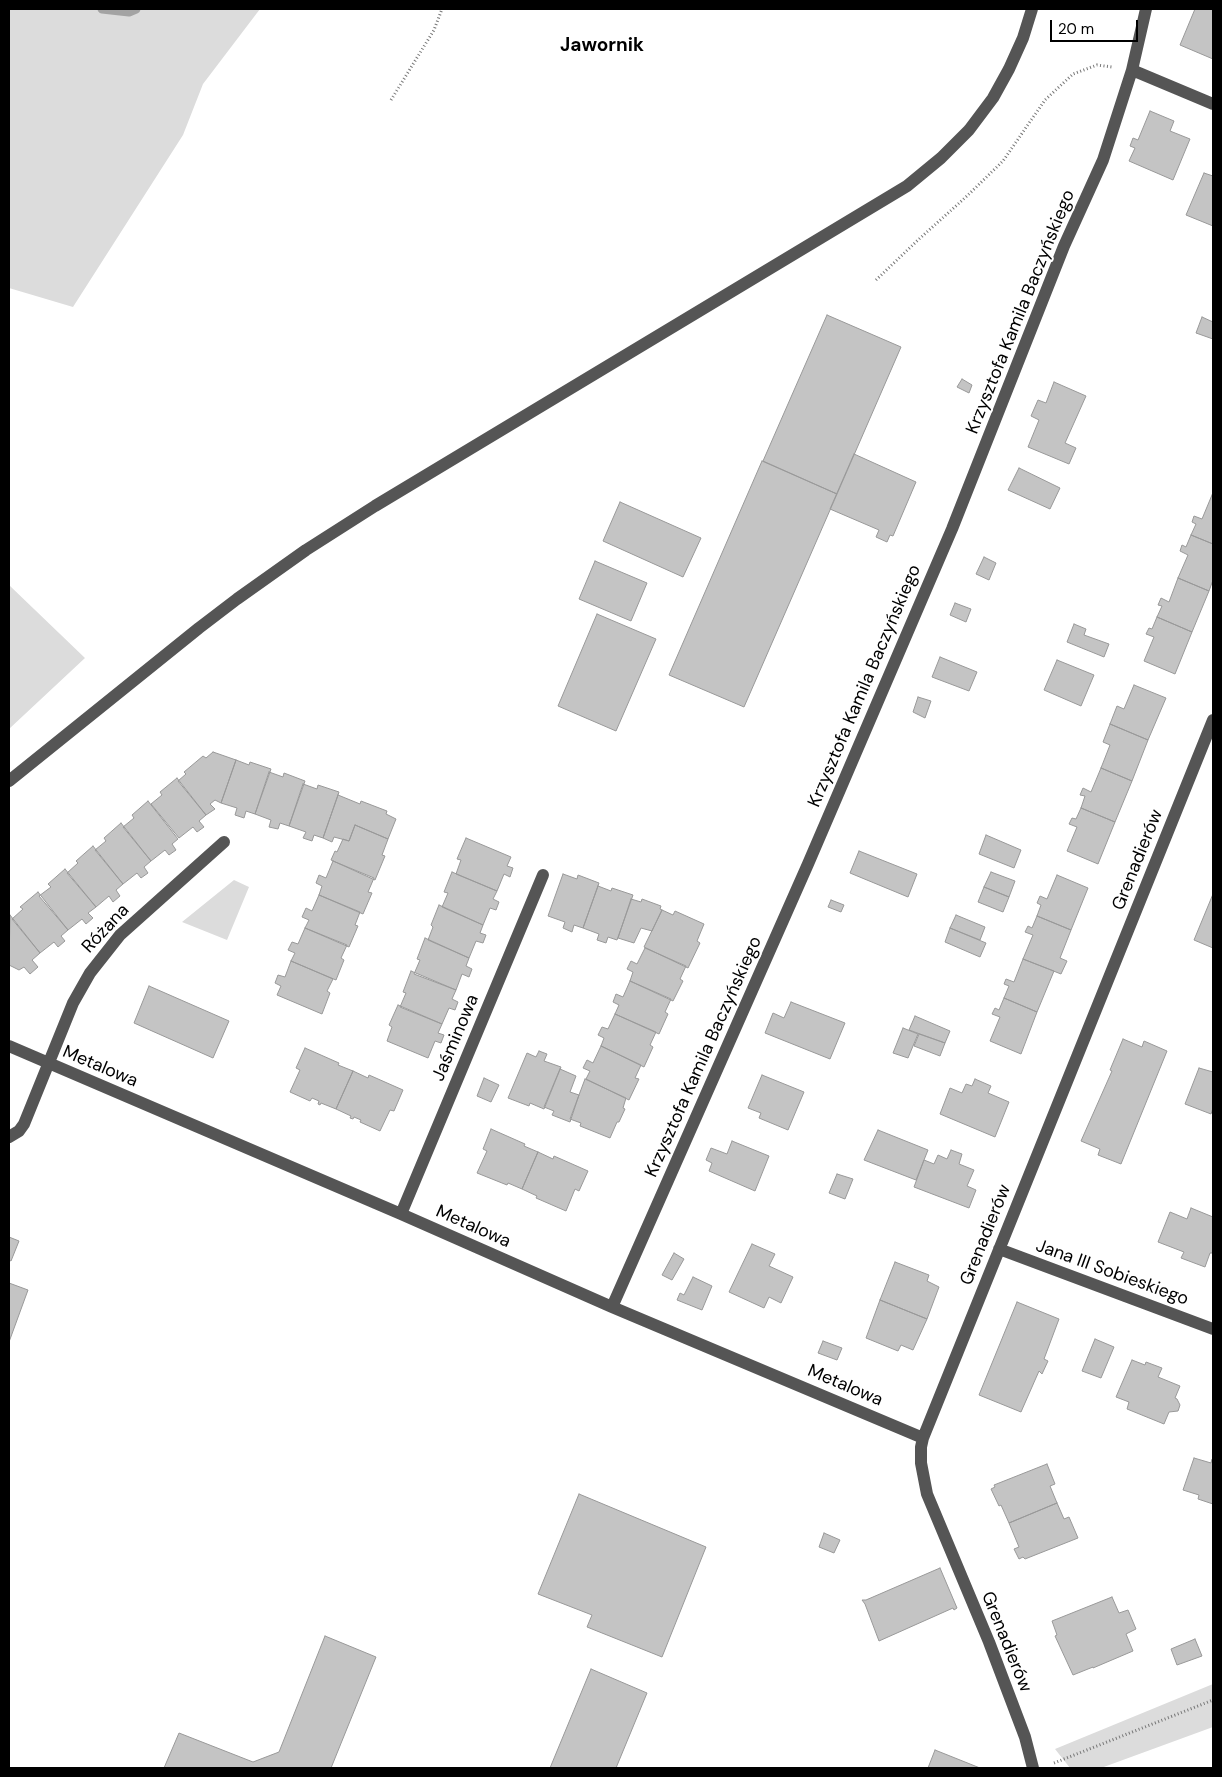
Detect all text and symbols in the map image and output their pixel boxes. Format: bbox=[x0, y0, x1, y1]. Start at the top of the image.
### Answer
scale bar bbox=[1052, 10, 1140, 42]
text: 20 m bbox=[1058, 19, 1094, 39]
district label: Jawornik bbox=[560, 35, 644, 57]
street label: Krzysztofa Kamila Baczyńskiego bbox=[962, 187, 1080, 437]
street label: Krzysztofa Kamila Baczyńskiego bbox=[804, 561, 926, 811]
street label: Grenadierów bbox=[1108, 807, 1168, 913]
street label: Różana bbox=[78, 900, 134, 958]
street label: Krzysztofa Kamila Baczyńskiego bbox=[641, 933, 767, 1181]
street label: Jaśminowa bbox=[428, 991, 484, 1085]
street label: Metalowa bbox=[59, 1042, 141, 1092]
street label: Grenadierów bbox=[956, 1182, 1016, 1288]
street label: Metalowa bbox=[432, 1201, 514, 1253]
street label: Jana III Sobieskiego bbox=[1033, 1235, 1191, 1311]
street label: Metalowa bbox=[804, 1361, 886, 1411]
street label: Grenadierów bbox=[976, 1589, 1036, 1695]

